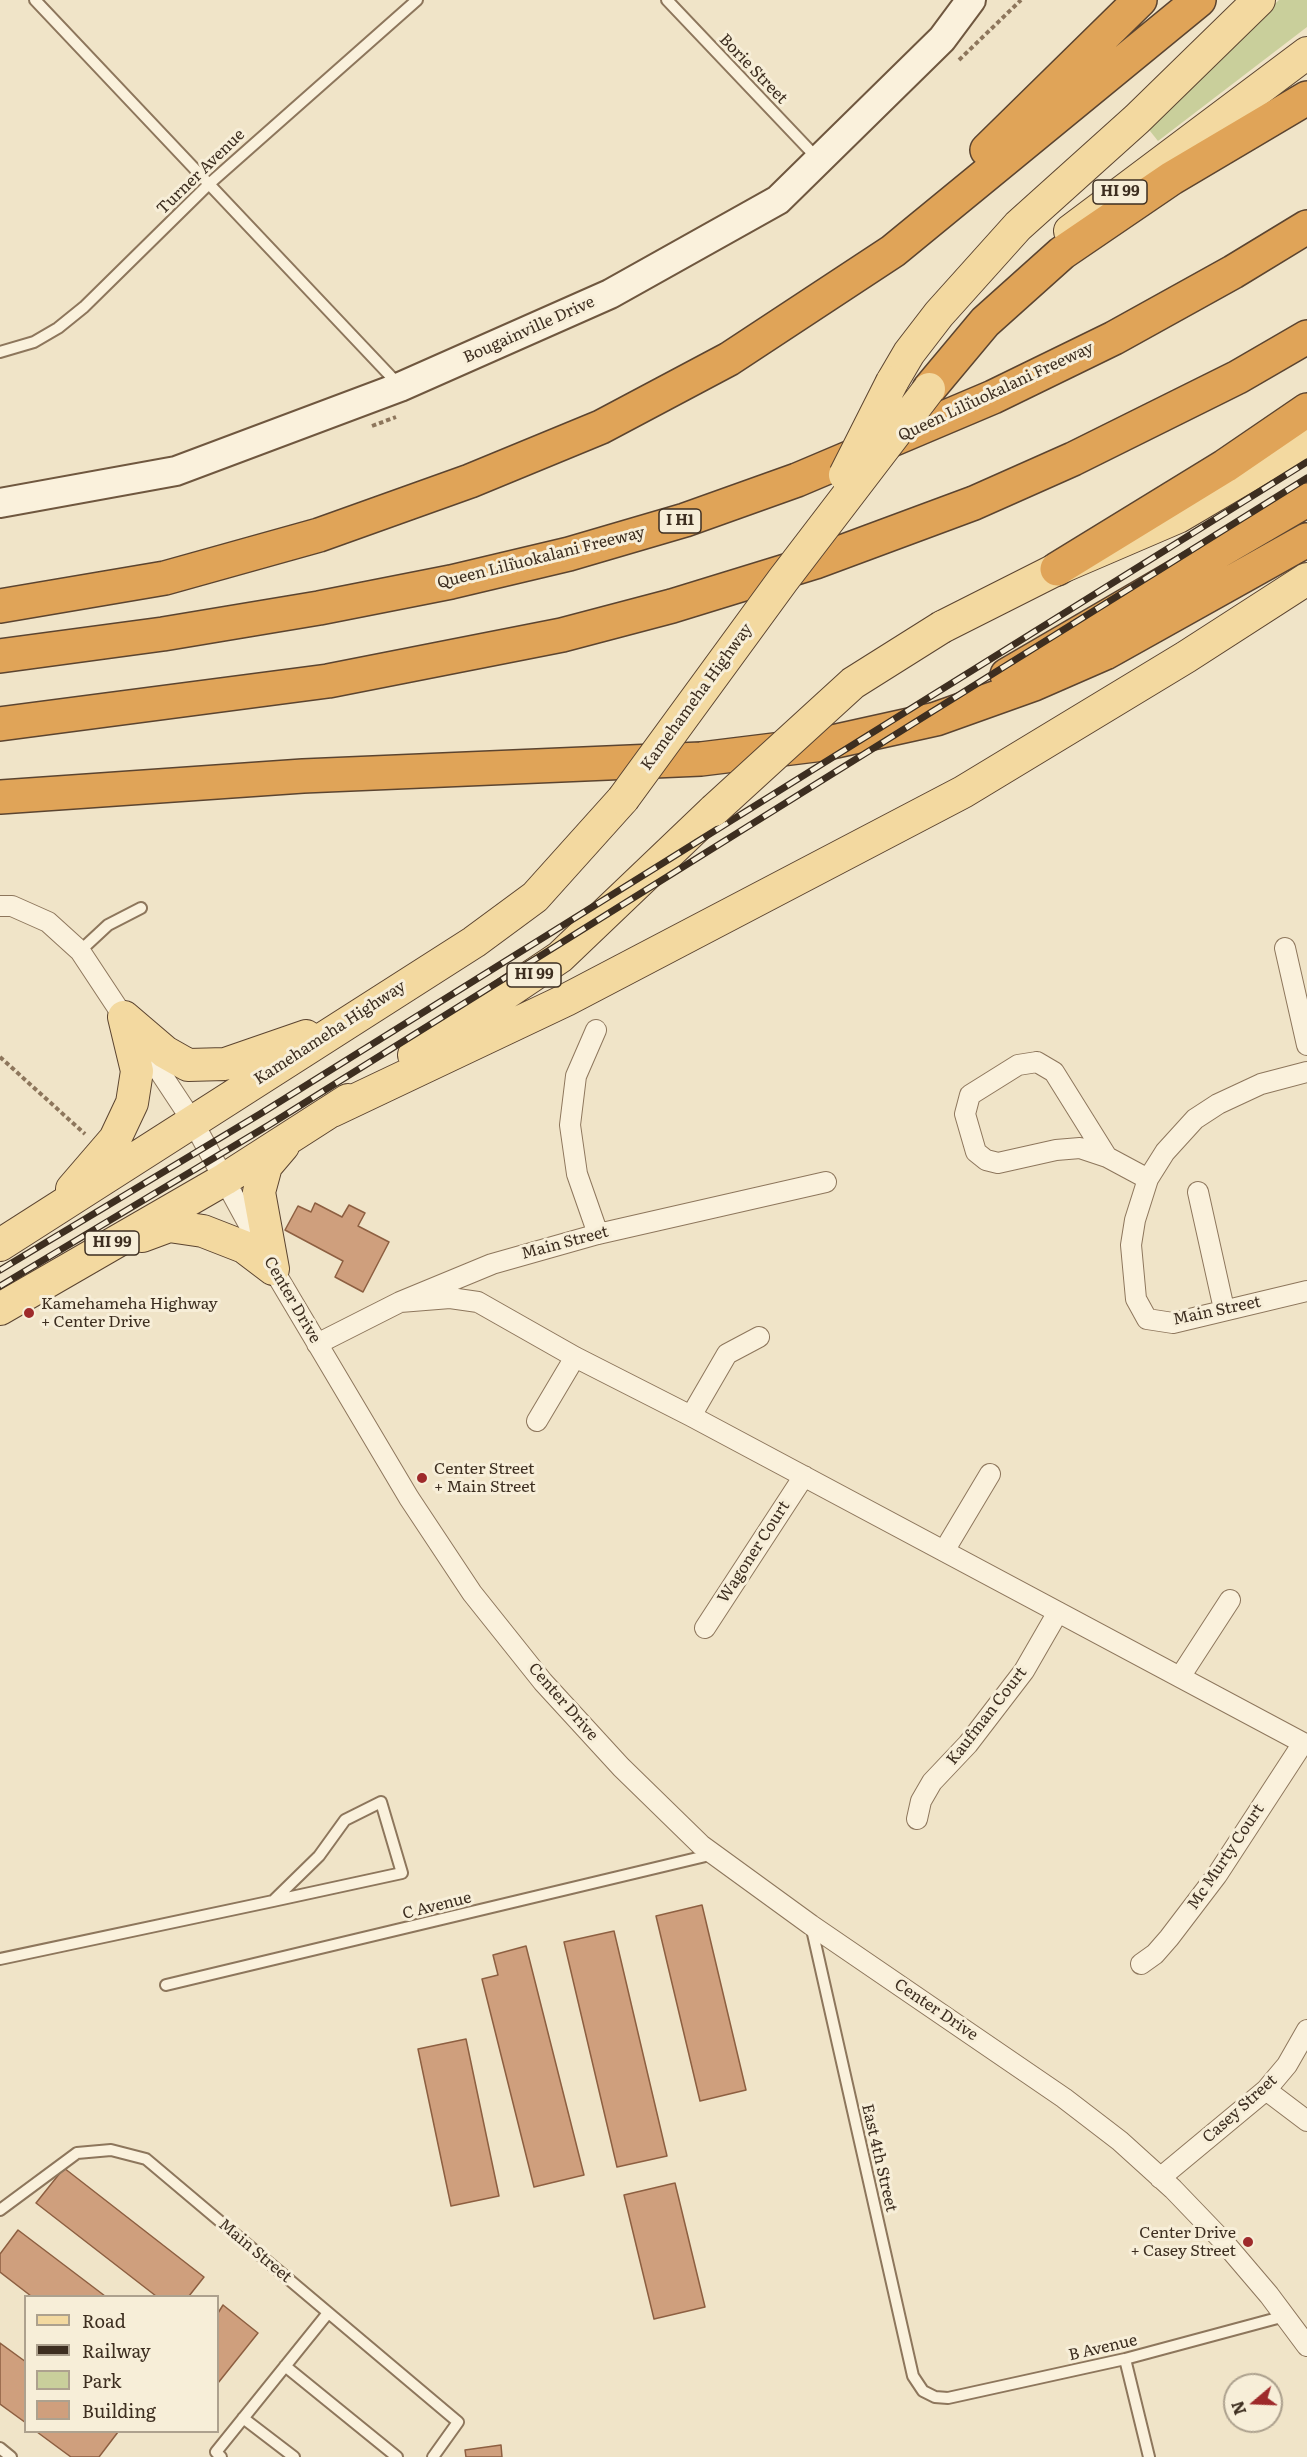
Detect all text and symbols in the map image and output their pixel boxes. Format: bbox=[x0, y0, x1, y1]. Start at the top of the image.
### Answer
street label: Borie Street bbox=[715, 30, 791, 108]
street label: Turner Avenue bbox=[153, 125, 249, 219]
road number: HI 99 bbox=[1093, 180, 1147, 204]
street label: Bougainville Drive bbox=[460, 292, 598, 368]
street label: Queen Liliʻuokalani Freeway bbox=[895, 338, 1097, 446]
road number: I H1 bbox=[659, 509, 701, 533]
street label: Queen Liliʻuokalani Freeway bbox=[435, 523, 647, 593]
street label: Kamehameha Highway bbox=[637, 620, 757, 774]
road number: HI 99 bbox=[507, 963, 561, 987]
street label: Kamehameha Highway bbox=[251, 977, 409, 1089]
street label: Main Street bbox=[519, 1222, 611, 1264]
road number: HI 99 bbox=[85, 1231, 139, 1255]
street label: Center Drive bbox=[259, 1253, 325, 1347]
street label: Main Street bbox=[1171, 1292, 1263, 1330]
place label: Kamehameha Highway + Center Drive bbox=[41, 1294, 218, 1332]
marker: Kamehameha Highway + Center Drive bbox=[22, 1306, 36, 1320]
place label: Center Street + Main Street bbox=[434, 1459, 536, 1497]
marker: Center Street + Main Street bbox=[415, 1471, 429, 1485]
street label: Wagoner Court bbox=[714, 1497, 794, 1607]
street label: Center Drive bbox=[524, 1659, 602, 1745]
street label: Kaufman Court bbox=[943, 1663, 1031, 1769]
street label: Mc Murty Court bbox=[1184, 1801, 1268, 1913]
street label: C Avenue bbox=[400, 1888, 474, 1924]
street label: Center Drive bbox=[891, 1975, 981, 2045]
street label: Casey Street bbox=[1199, 2071, 1281, 2147]
street label: East 4th Street bbox=[857, 2102, 901, 2214]
street label: Main Street bbox=[215, 2215, 295, 2287]
place label: Center Drive + Casey Street bbox=[1131, 2223, 1236, 2261]
marker: Center Drive + Casey Street bbox=[1241, 2235, 1255, 2249]
legend bbox=[24, 2295, 219, 2433]
text: Road bbox=[82, 2307, 126, 2334]
street label: B Avenue bbox=[1067, 2331, 1139, 2365]
text: Railway bbox=[82, 2337, 151, 2364]
text: Park bbox=[82, 2367, 121, 2394]
north arrow bbox=[1223, 2373, 1283, 2433]
text: Building bbox=[82, 2397, 156, 2424]
text: N bbox=[1224, 2398, 1251, 2418]

